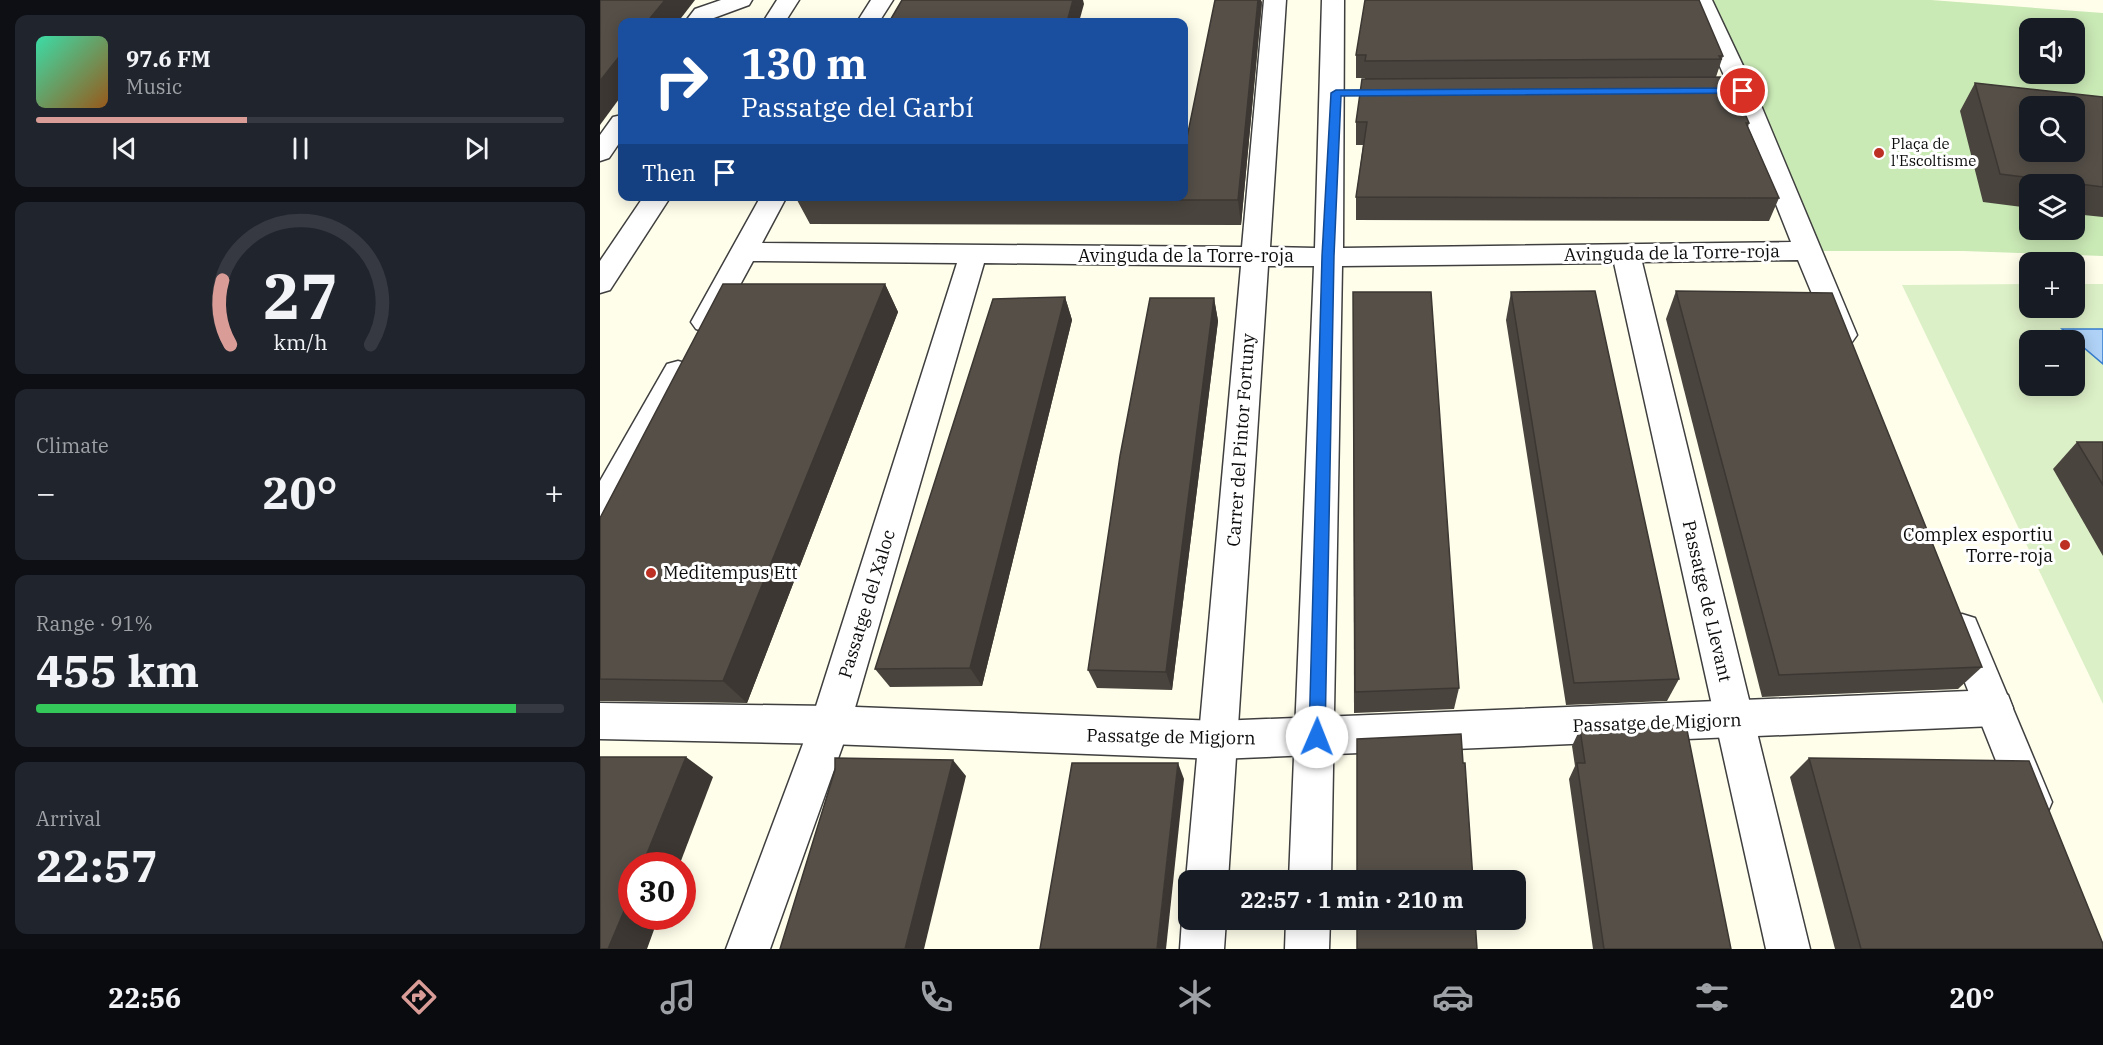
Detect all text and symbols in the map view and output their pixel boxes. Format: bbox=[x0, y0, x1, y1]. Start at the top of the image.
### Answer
map controls bbox=[2019, 18, 2085, 396]
button: sound bbox=[2019, 18, 2085, 84]
text: 130 m bbox=[741, 36, 867, 91]
icon: right bbox=[642, 42, 720, 120]
text: 97.6 FM bbox=[126, 44, 211, 73]
pin bbox=[1717, 65, 1768, 116]
text: Music bbox=[126, 73, 182, 100]
icon: arrive bbox=[1726, 74, 1759, 107]
text: Passatge del Garbí bbox=[741, 89, 974, 124]
button: search bbox=[2019, 96, 2085, 162]
icon: previous bbox=[108, 132, 141, 165]
icon: pause bbox=[284, 132, 317, 165]
icon: next bbox=[460, 132, 493, 165]
place label: Plaça de l'Escoltisme bbox=[1891, 134, 1976, 170]
marker: Plaça de l'Escoltisme bbox=[1872, 146, 1886, 160]
icon: arrive bbox=[708, 156, 741, 189]
text: Then bbox=[642, 158, 696, 187]
button: layers bbox=[2019, 174, 2085, 240]
street label: Avinguda de la Torre-roja bbox=[1564, 239, 1780, 266]
street label: Avinguda de la Torre-roja bbox=[1078, 244, 1294, 267]
button: + bbox=[2019, 252, 2085, 318]
text: 27 bbox=[263, 255, 337, 336]
text: km/h bbox=[273, 328, 327, 356]
button: − bbox=[2019, 330, 2085, 396]
street label: Carrer del Pintor Fortuny bbox=[1222, 332, 1259, 547]
text: Climate bbox=[36, 432, 109, 459]
text: 20° bbox=[262, 463, 338, 521]
text: − bbox=[36, 471, 56, 514]
text: + bbox=[544, 471, 564, 514]
street label: Passatge de Llevant bbox=[1678, 518, 1737, 684]
place label: Complex esportiu Torre-roja bbox=[1903, 523, 2053, 567]
street label: Passatge del Xaloc bbox=[833, 527, 900, 681]
marker: Complex esportiu Torre-roja bbox=[2058, 538, 2072, 552]
place label: Meditempus Ett bbox=[663, 561, 798, 584]
marker: Meditempus Ett bbox=[644, 566, 658, 580]
text: Range · 91% bbox=[36, 610, 153, 637]
text: 455 km bbox=[36, 641, 199, 699]
position arrow bbox=[1285, 705, 1349, 769]
street label: Passatge de Migjorn bbox=[1572, 708, 1742, 737]
street label: Passatge de Migjorn bbox=[1086, 724, 1256, 749]
text: Arrival bbox=[36, 805, 101, 832]
text: 22:57 bbox=[36, 836, 158, 894]
speed limit sign: 30 bbox=[618, 852, 696, 930]
text: 22:57 · 1 min · 210 m bbox=[1240, 885, 1464, 914]
icon: directions bbox=[398, 976, 440, 1018]
icon: music bbox=[657, 976, 699, 1018]
icon: phone bbox=[915, 976, 957, 1018]
icon: climate bbox=[1174, 976, 1216, 1018]
icon: car bbox=[1432, 976, 1474, 1018]
icon: filters bbox=[1691, 976, 1733, 1018]
text: 22:56 bbox=[108, 980, 181, 1015]
text: 20° bbox=[1950, 980, 1995, 1015]

